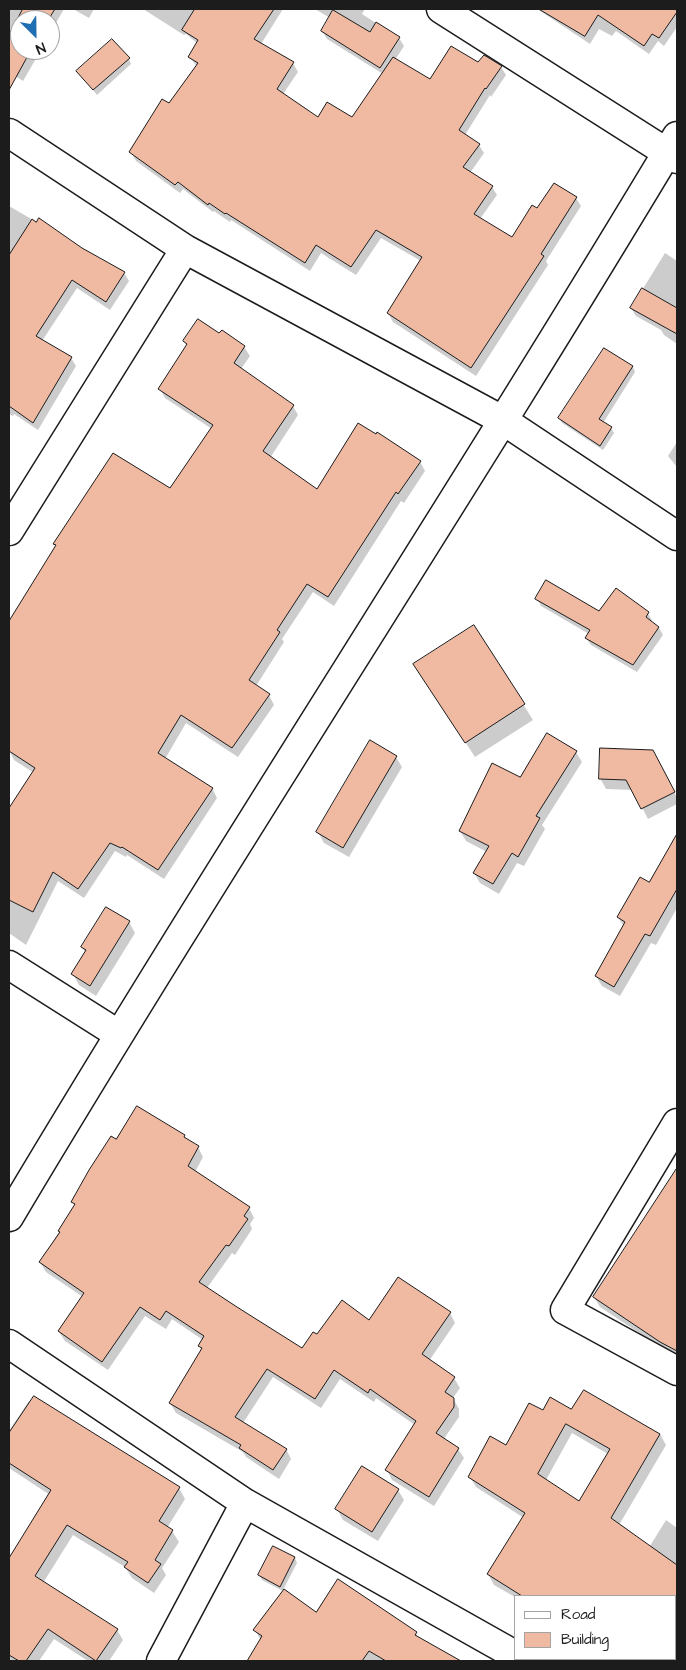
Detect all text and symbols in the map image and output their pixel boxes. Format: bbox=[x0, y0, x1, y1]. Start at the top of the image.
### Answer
north arrow bbox=[10, 10, 60, 60]
text: N bbox=[33, 37, 48, 59]
legend bbox=[514, 1595, 676, 1660]
text: Road bbox=[561, 1604, 595, 1625]
text: Building bbox=[561, 1629, 609, 1650]

